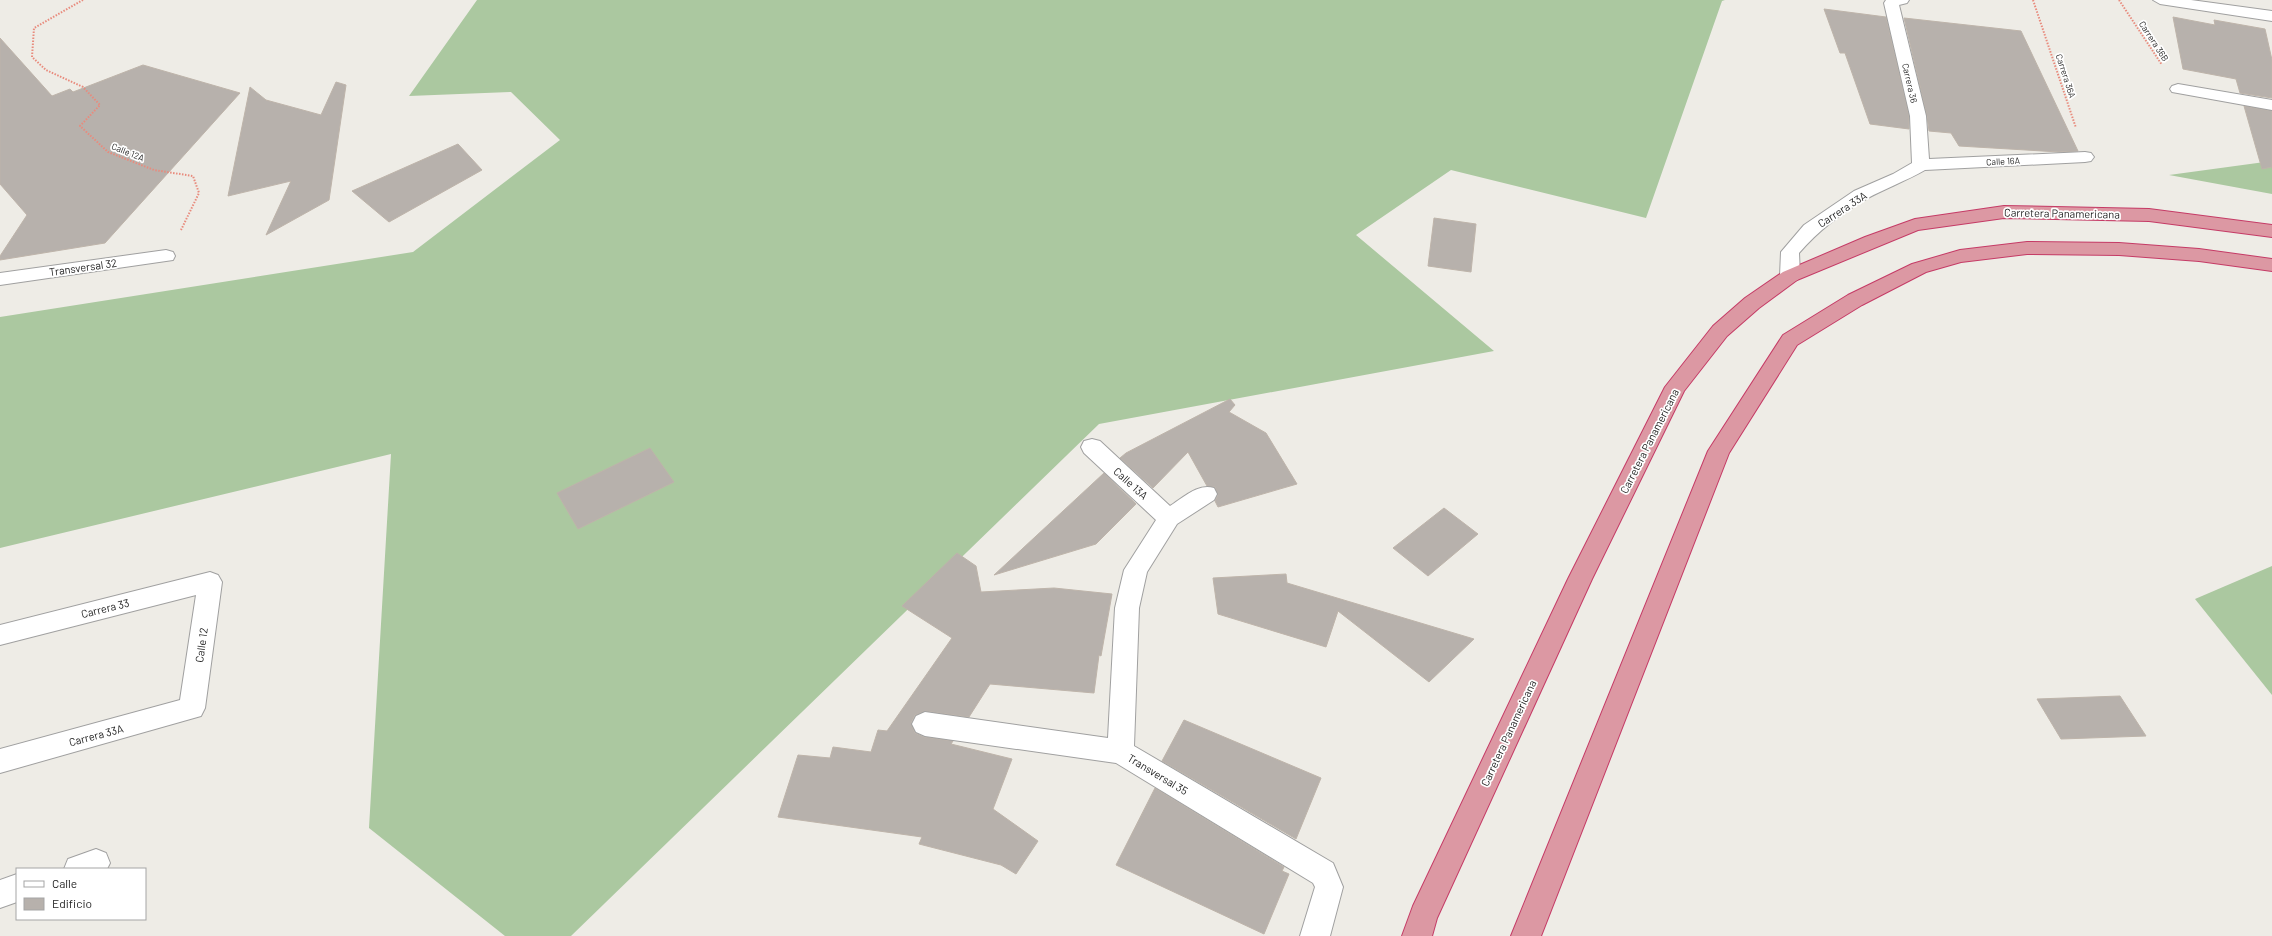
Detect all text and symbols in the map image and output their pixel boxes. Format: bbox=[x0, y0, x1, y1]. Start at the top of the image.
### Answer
street label: Carrera 36B bbox=[2137, 19, 2171, 63]
street label: Carrera 36A bbox=[2054, 53, 2078, 100]
street label: Carrera 36 bbox=[1900, 62, 1920, 104]
street label: Calle 12A bbox=[110, 140, 146, 164]
street label: Calle 16A bbox=[1986, 155, 2021, 167]
street label: Carrera 33A bbox=[1815, 188, 1869, 230]
street label: Carretera Panamericana bbox=[2004, 205, 2120, 221]
street label: Transversal 32 bbox=[48, 256, 118, 278]
street label: Carretera Panamericana bbox=[1617, 387, 1681, 495]
street label: Calle 13A bbox=[1111, 464, 1151, 502]
street label: Carrera 33 bbox=[80, 596, 130, 620]
street label: Calle 12 bbox=[192, 627, 210, 663]
street label: Carretera Panamericana bbox=[1478, 678, 1538, 788]
street label: Carrera 33A bbox=[67, 721, 125, 749]
street label: Transversal 35 bbox=[1126, 751, 1191, 797]
legend bbox=[16, 868, 146, 920]
text: Calle bbox=[52, 876, 77, 890]
text: Edificio bbox=[52, 896, 92, 910]

